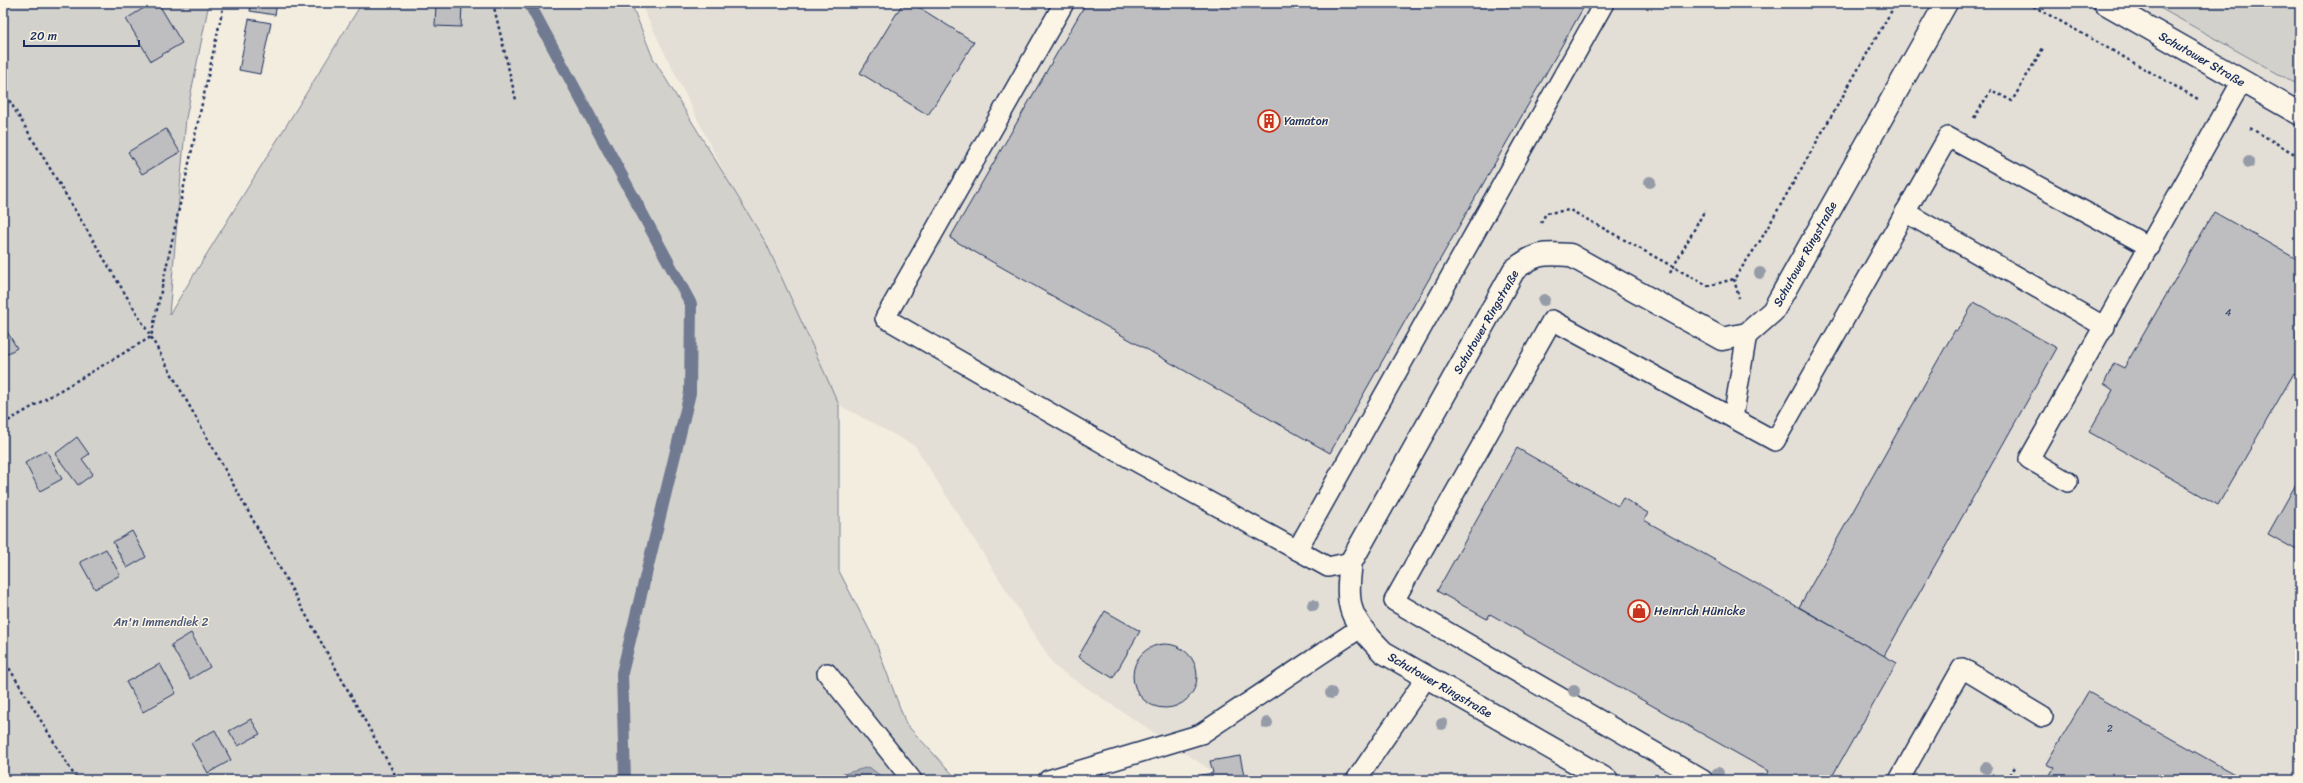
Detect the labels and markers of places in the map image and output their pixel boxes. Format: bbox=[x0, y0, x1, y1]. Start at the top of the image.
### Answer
building icon: Yamaton bbox=[1256, 108, 1282, 134]
place label: Yamaton bbox=[1284, 110, 1329, 132]
shop icon: Heinrich Hünicke bbox=[1626, 598, 1652, 624]
place label: Heinrich Hünicke bbox=[1654, 600, 1745, 622]

